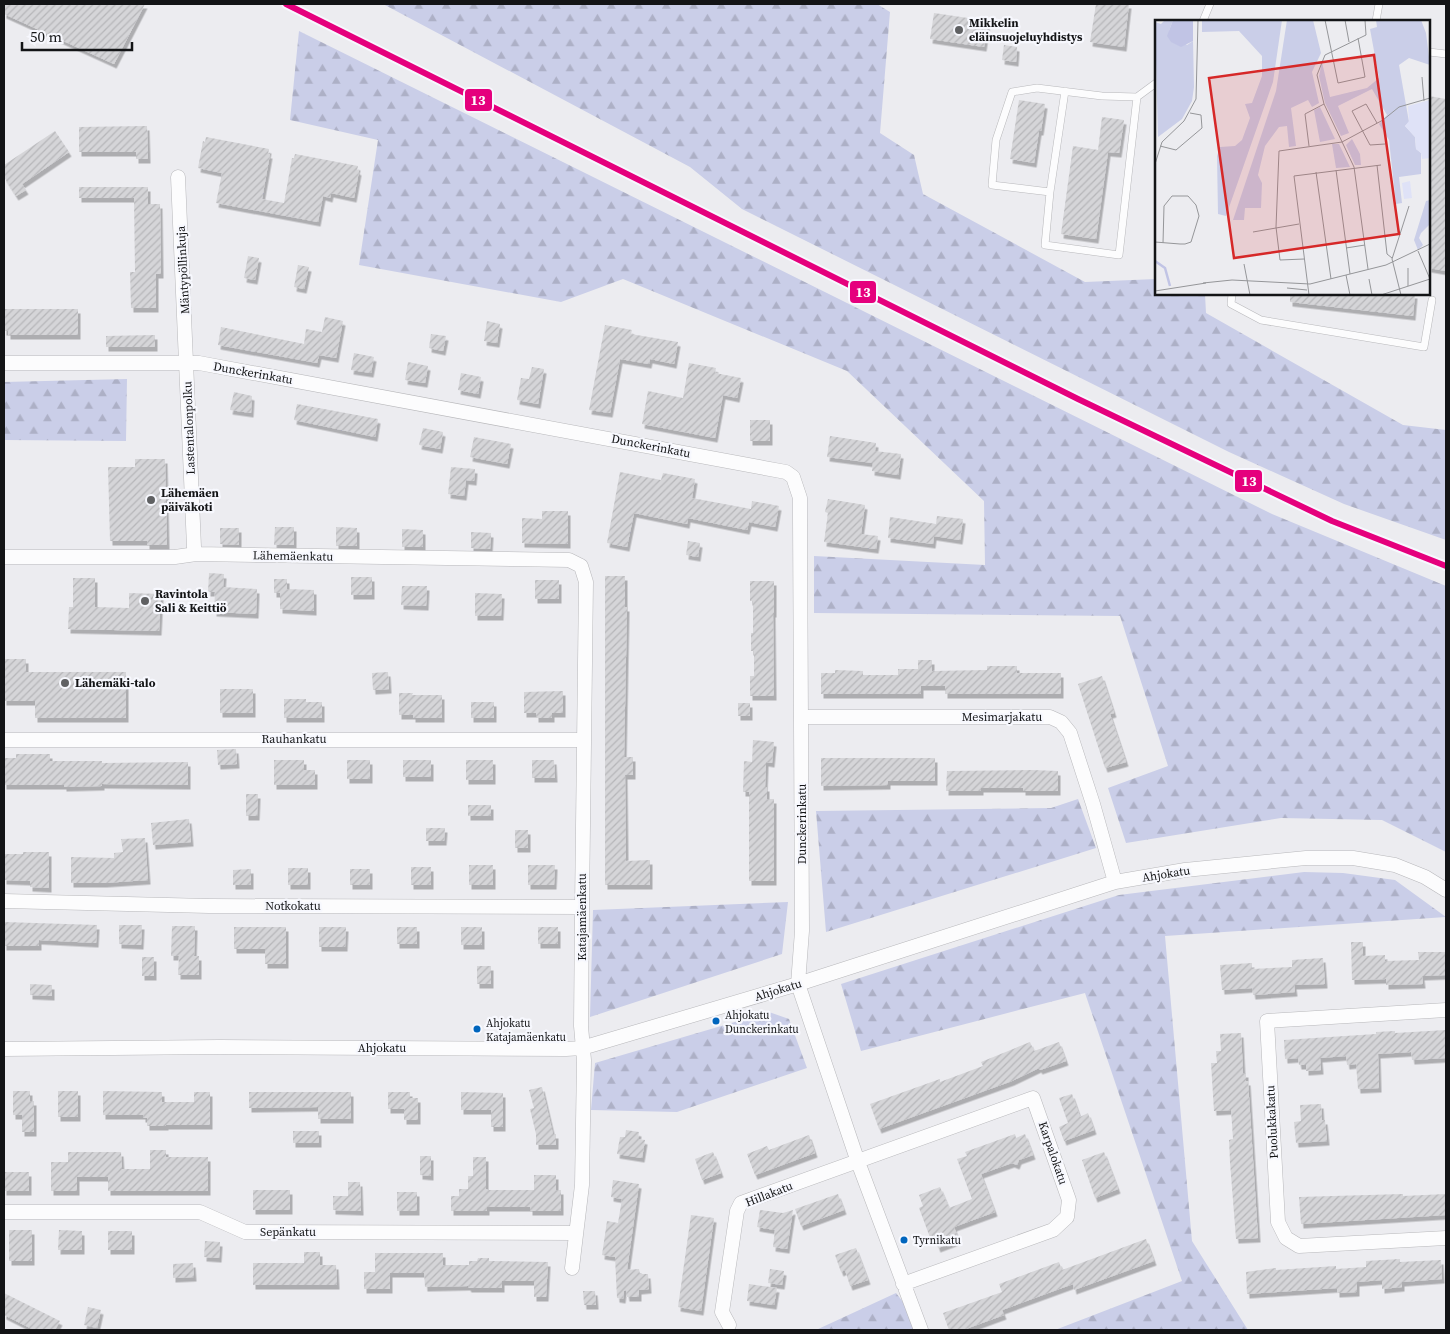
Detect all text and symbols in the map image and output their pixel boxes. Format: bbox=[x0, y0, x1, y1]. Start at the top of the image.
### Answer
place label: Mikkelin eläinsuojeluyhdistys bbox=[969, 15, 1083, 45]
scale bar bbox=[22, 20, 132, 52]
inset map bbox=[1155, 20, 1430, 295]
marker: Mikkelin eläinsuojeluyhdistys bbox=[953, 24, 965, 36]
text: 50 m bbox=[30, 26, 62, 47]
line badge: 13 bbox=[464, 88, 493, 112]
text: 13 bbox=[470, 90, 486, 110]
street label: Mäntypöllinkuja bbox=[173, 225, 193, 315]
line badge: 13 bbox=[849, 280, 877, 304]
text: 13 bbox=[855, 282, 871, 302]
street label: Dunckerinkatu bbox=[212, 358, 294, 388]
street label: Lastentalonpolku bbox=[179, 381, 199, 475]
street label: Dunckerinkatu bbox=[610, 430, 692, 462]
line badge: 13 bbox=[1234, 469, 1263, 493]
text: 13 bbox=[1241, 471, 1257, 491]
place label: Lähemäen päiväkoti bbox=[161, 485, 219, 515]
marker: Lähemäen päiväkoti bbox=[145, 494, 157, 506]
street label: Lähemäenkatu bbox=[253, 547, 333, 565]
place label: Ravintola Sali & Keittiö bbox=[155, 586, 227, 616]
marker: Ravintola Sali & Keittiö bbox=[139, 595, 151, 607]
place label: Lähemäki-talo bbox=[75, 675, 156, 691]
marker: Lähemäki-talo bbox=[59, 677, 71, 689]
street label: Mesimarjakatu bbox=[962, 709, 1042, 725]
street label: Rauhankatu bbox=[261, 731, 327, 747]
street label: Dunckerinkatu bbox=[794, 784, 810, 864]
street label: Ahjokatu bbox=[1141, 862, 1191, 886]
street label: Katajamäenkatu bbox=[574, 873, 590, 961]
street label: Notkokatu bbox=[265, 898, 321, 914]
street label: Ahjokatu bbox=[752, 975, 804, 1005]
place label: Ahjokatu Dunckerinkatu bbox=[725, 1008, 799, 1037]
place label: Ahjokatu Katajamäenkatu bbox=[486, 1016, 567, 1045]
marker: Ahjokatu Dunckerinkatu bbox=[711, 1016, 721, 1026]
marker: Ahjokatu Katajamäenkatu bbox=[472, 1024, 482, 1034]
street label: Ahjokatu bbox=[358, 1040, 406, 1056]
street label: Puolukkakatu bbox=[1262, 1085, 1282, 1159]
street label: Karpalokatu bbox=[1035, 1119, 1071, 1187]
street label: Hillakatu bbox=[743, 1178, 795, 1210]
street label: Sepänkatu bbox=[260, 1224, 316, 1240]
place label: Tyrnikatu bbox=[913, 1233, 962, 1248]
marker: Tyrnikatu bbox=[899, 1235, 909, 1245]

